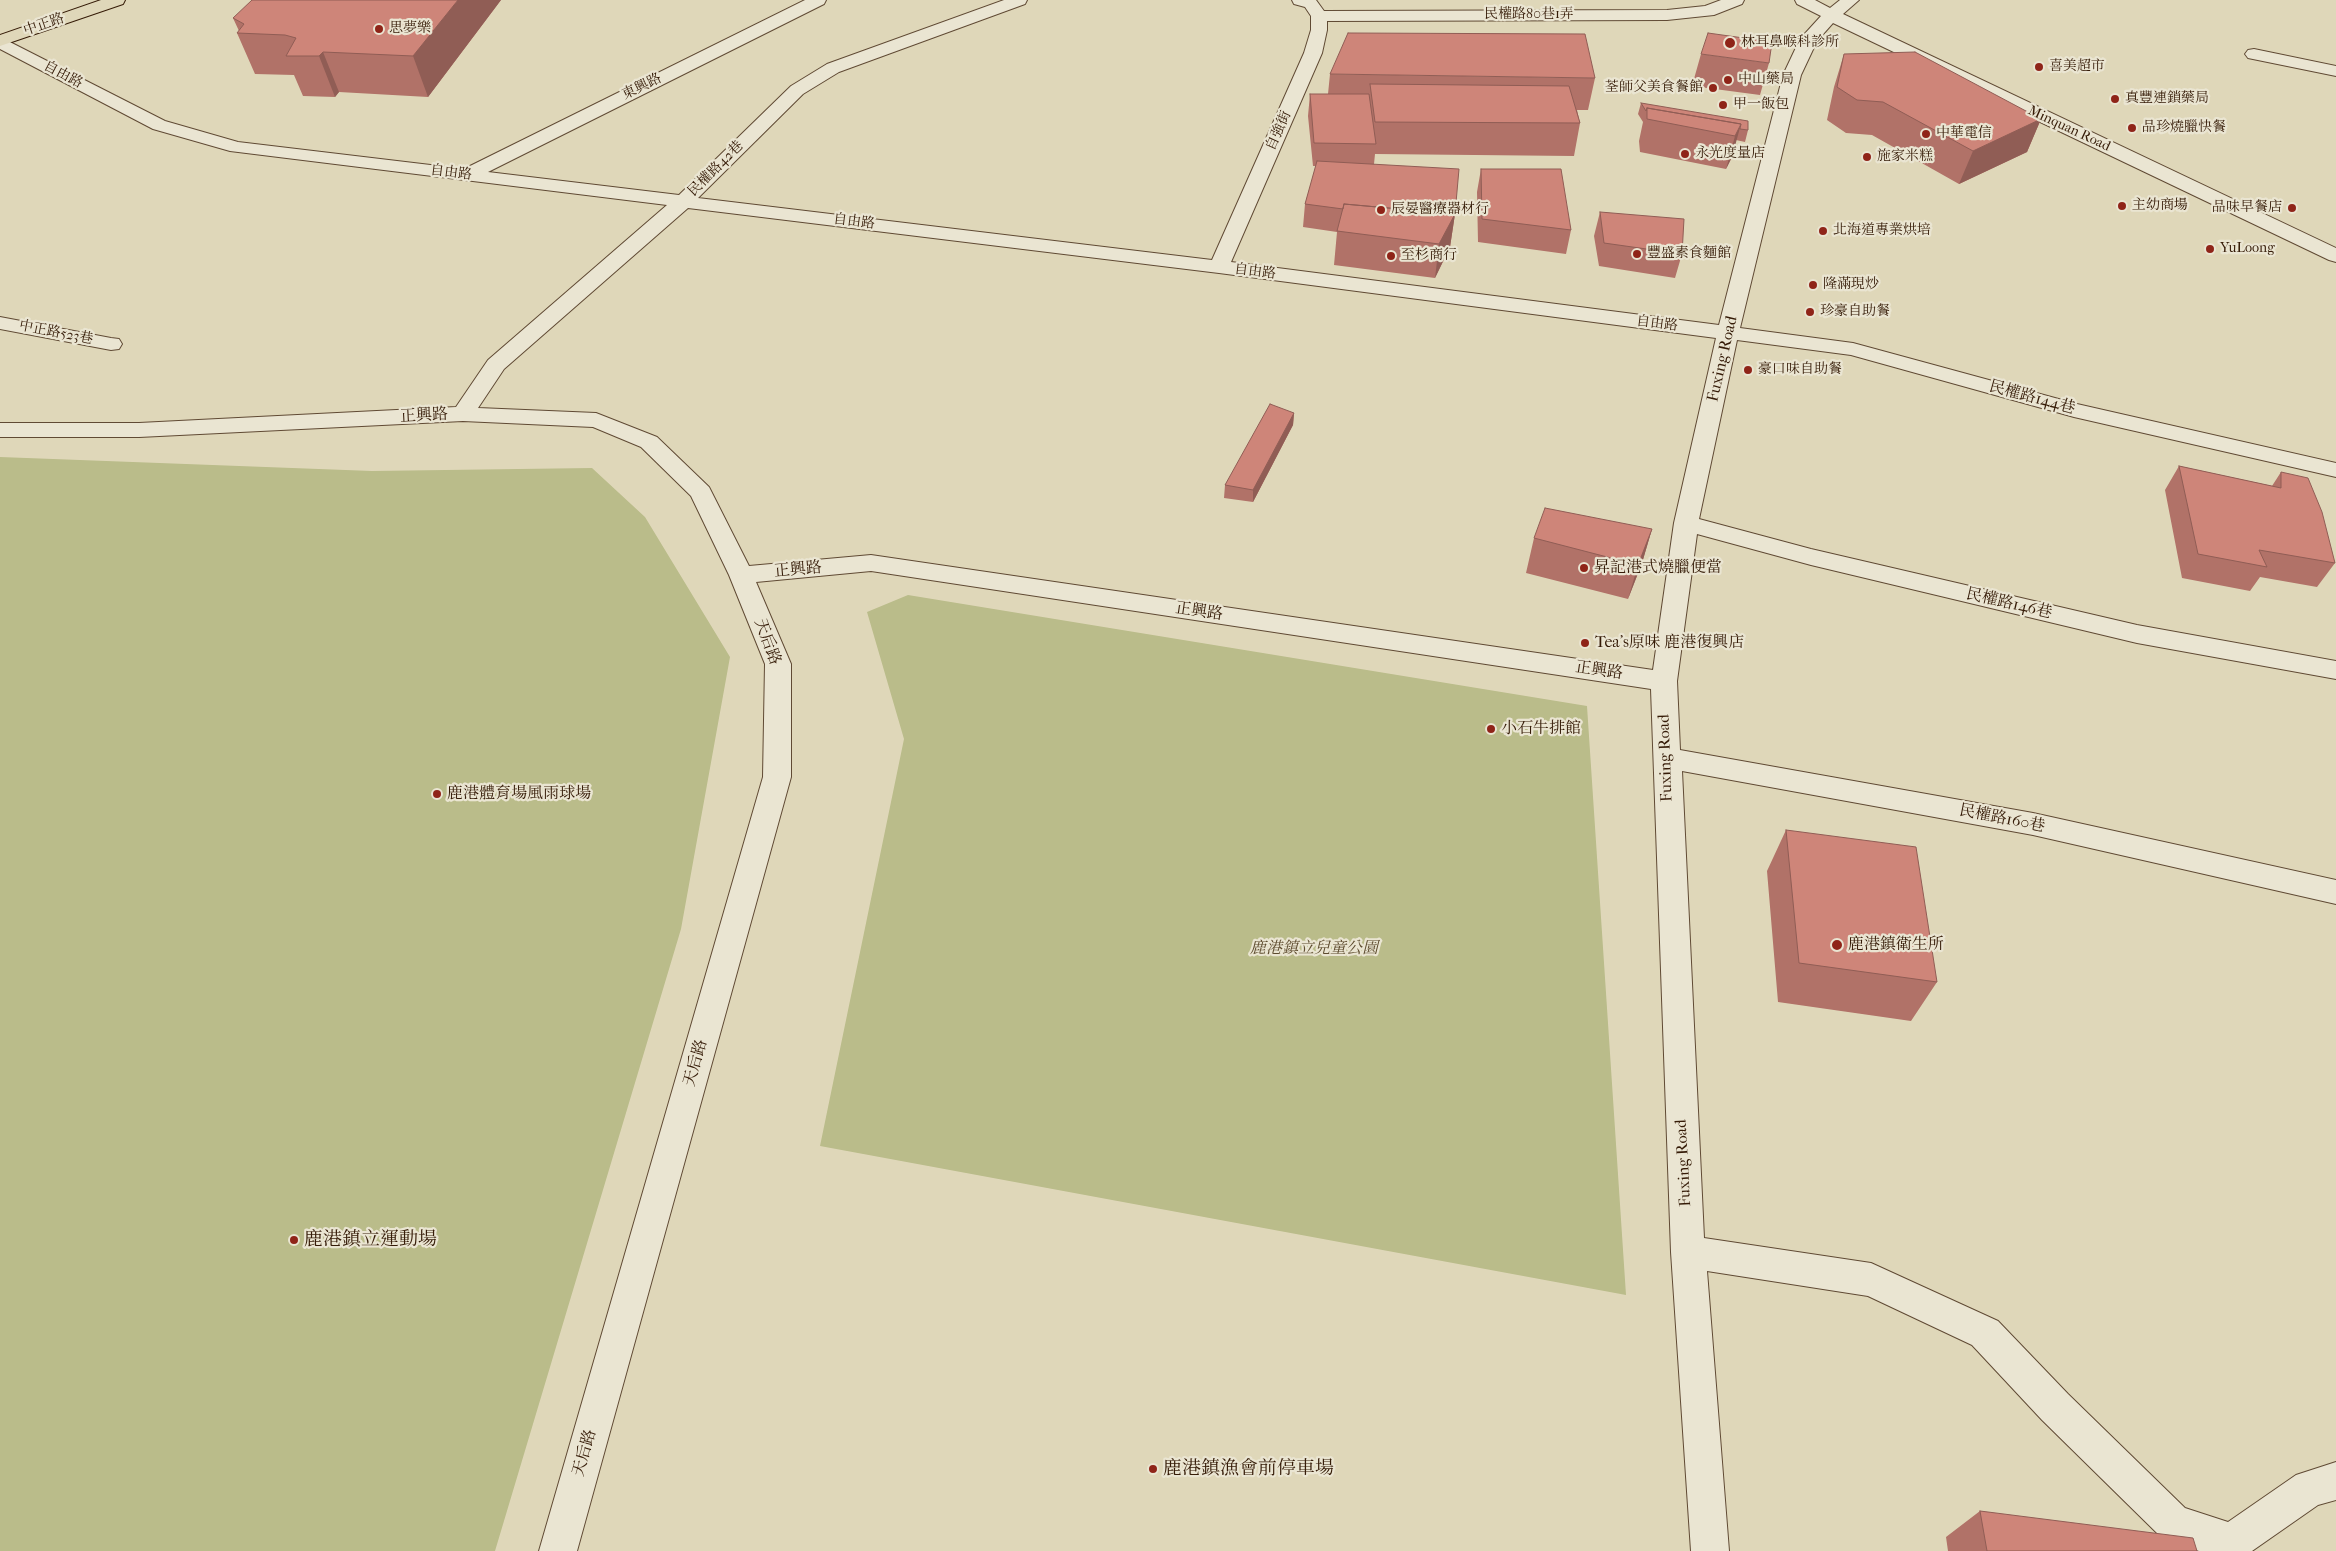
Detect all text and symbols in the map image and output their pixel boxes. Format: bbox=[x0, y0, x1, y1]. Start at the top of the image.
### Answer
street label: 民權路80巷1弄 bbox=[1484, 7, 1574, 23]
street label: 中正路 bbox=[21, 10, 67, 40]
place label: 思夢樂 bbox=[389, 21, 431, 37]
marker: 思夢樂 bbox=[373, 23, 385, 35]
place label: 林耳鼻喉科診所 bbox=[1741, 35, 1839, 51]
marker: 林耳鼻喉科診所 bbox=[1723, 36, 1737, 50]
street label: 自由路 bbox=[41, 58, 85, 92]
place label: 喜美超市 bbox=[2049, 59, 2105, 75]
marker: 喜美超市 bbox=[2033, 61, 2045, 73]
street label: 東興路 bbox=[619, 70, 665, 104]
place label: 中山藥局 bbox=[1738, 72, 1794, 88]
marker: 中山藥局 bbox=[1722, 74, 1734, 86]
place label: 荃師父美食餐館 bbox=[1605, 80, 1703, 96]
marker: 荃師父美食餐館 bbox=[1707, 82, 1719, 94]
place label: 真豐連鎖藥局 bbox=[2125, 91, 2209, 107]
marker: 真豐連鎖藥局 bbox=[2109, 93, 2121, 105]
place label: 甲一飯包 bbox=[1733, 97, 1789, 113]
marker: 甲一飯包 bbox=[1717, 99, 1729, 111]
street label: Minquan Road bbox=[2025, 103, 2113, 155]
street label: 自強街 bbox=[1263, 108, 1295, 154]
place label: 品珍燒臘快餐 bbox=[2142, 120, 2226, 136]
marker: 品珍燒臘快餐 bbox=[2126, 122, 2138, 134]
place label: 中華電信 bbox=[1936, 126, 1992, 142]
marker: 中華電信 bbox=[1920, 128, 1932, 140]
street label: 民權路42巷 bbox=[685, 138, 747, 200]
place label: 永光度量店 bbox=[1695, 146, 1765, 162]
marker: 永光度量店 bbox=[1679, 148, 1691, 160]
place label: 施家米糕 bbox=[1877, 149, 1933, 165]
marker: 施家米糕 bbox=[1861, 151, 1873, 163]
street label: 自由路 bbox=[429, 162, 473, 184]
place label: 主幼商場 bbox=[2132, 198, 2188, 214]
marker: 主幼商場 bbox=[2116, 200, 2128, 212]
place label: 品味早餐店 bbox=[2212, 200, 2282, 216]
place label: 辰晏醫療器材行 bbox=[1391, 202, 1489, 218]
marker: 品味早餐店 bbox=[2286, 202, 2298, 214]
marker: 辰晏醫療器材行 bbox=[1375, 204, 1387, 216]
street label: 自由路 bbox=[832, 211, 876, 233]
place label: 北海道專業烘培 bbox=[1833, 223, 1931, 239]
marker: 北海道專業烘培 bbox=[1817, 225, 1829, 237]
place label: YuLoong bbox=[2220, 241, 2275, 257]
marker: YuLoong bbox=[2204, 243, 2216, 255]
place label: 豐盛素食麵館 bbox=[1647, 246, 1731, 262]
place label: 至杉商行 bbox=[1401, 248, 1457, 264]
marker: 豐盛素食麵館 bbox=[1631, 248, 1643, 260]
marker: 至杉商行 bbox=[1385, 250, 1397, 262]
street label: 自由路 bbox=[1233, 261, 1277, 283]
place label: 隆滿現炒 bbox=[1823, 277, 1879, 293]
marker: 隆滿現炒 bbox=[1807, 279, 1819, 291]
place label: 珍豪自助餐 bbox=[1820, 304, 1890, 320]
marker: 珍豪自助餐 bbox=[1804, 306, 1816, 318]
street label: 自由路 bbox=[1635, 313, 1679, 335]
street label: Fuxing Road bbox=[1704, 314, 1742, 404]
street label: 中正路523巷 bbox=[18, 318, 94, 348]
place label: 豪口味自助餐 bbox=[1758, 362, 1842, 378]
marker: 豪口味自助餐 bbox=[1742, 364, 1754, 376]
street label: 民權路144巷 bbox=[1987, 377, 2077, 419]
street label: 正興路 bbox=[400, 405, 448, 427]
street label: 正興路 bbox=[773, 558, 823, 582]
place label: 昇記港式燒臘便當 bbox=[1594, 558, 1722, 578]
marker: 昇記港式燒臘便當 bbox=[1578, 562, 1590, 574]
street label: 民權路146巷 bbox=[1964, 585, 2054, 623]
street label: 正興路 bbox=[1174, 599, 1224, 625]
street label: 天后路 bbox=[750, 616, 784, 668]
place label: Tea's原味 鹿港復興店 bbox=[1595, 633, 1744, 653]
marker: Tea's原味 鹿港復興店 bbox=[1579, 637, 1591, 649]
street label: 正興路 bbox=[1574, 658, 1624, 684]
street label: Fuxing Road bbox=[1655, 714, 1677, 802]
place label: 小石牛排館 bbox=[1501, 719, 1581, 739]
marker: 小石牛排館 bbox=[1485, 723, 1497, 735]
place label: 鹿港體育場風雨球場 bbox=[447, 784, 591, 804]
marker: 鹿港體育場風雨球場 bbox=[431, 788, 443, 800]
street label: 民權路160巷 bbox=[1957, 801, 2047, 837]
place label: 鹿港鎮衛生所 bbox=[1848, 935, 1944, 955]
marker: 鹿港鎮衛生所 bbox=[1830, 938, 1844, 952]
park label: 鹿港鎮立兒童公園 bbox=[1250, 939, 1378, 959]
street label: 天后路 bbox=[680, 1037, 712, 1089]
street label: Fuxing Road bbox=[1672, 1119, 1696, 1207]
place label: 鹿港鎮立運動場 bbox=[304, 1229, 437, 1251]
marker: 鹿港鎮立運動場 bbox=[288, 1234, 300, 1246]
street label: 天后路 bbox=[569, 1427, 601, 1479]
place label: 鹿港鎮漁會前停車場 bbox=[1163, 1458, 1334, 1480]
marker: 鹿港鎮漁會前停車場 bbox=[1147, 1463, 1159, 1475]

